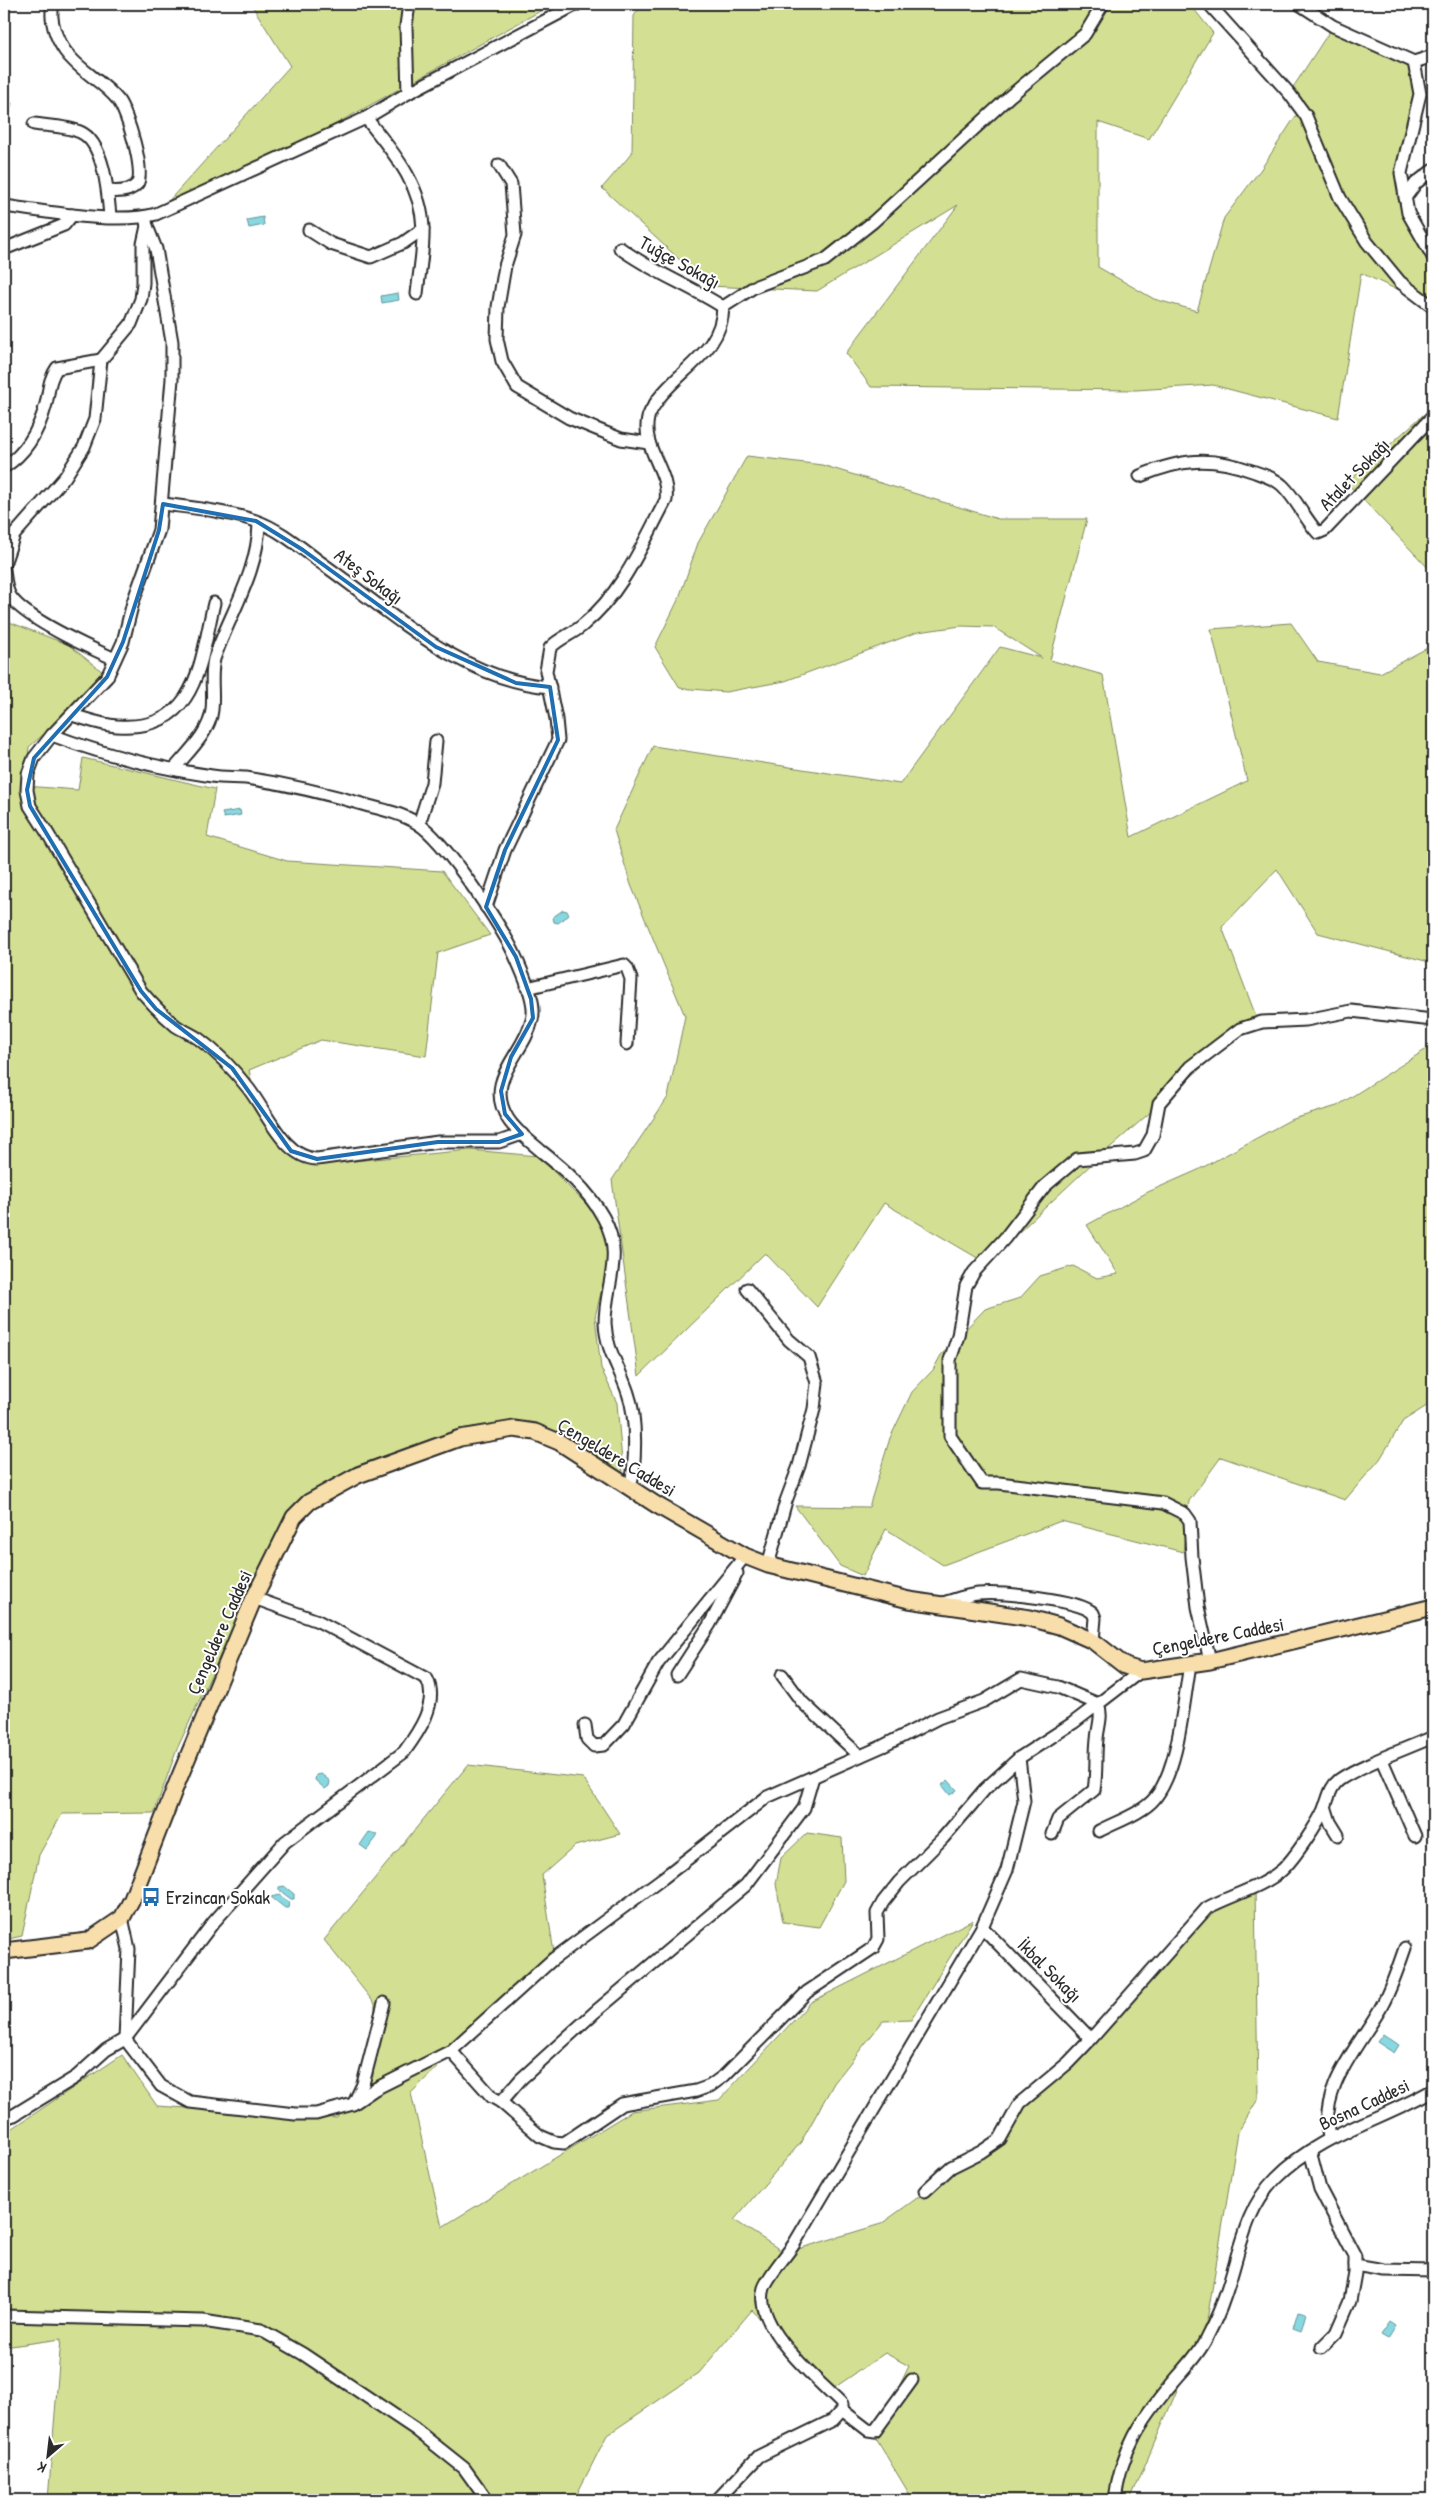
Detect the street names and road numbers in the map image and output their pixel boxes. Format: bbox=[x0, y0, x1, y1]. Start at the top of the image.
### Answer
street label: Tuğçe Sokağı bbox=[635, 229, 725, 295]
street label: Atalet Sokağı bbox=[1313, 432, 1395, 516]
street label: Ateş Sokağı bbox=[329, 542, 409, 610]
street label: Çengeldere Caddesi bbox=[553, 1411, 681, 1503]
street label: Çengeldere Caddesi bbox=[180, 1566, 258, 1698]
street label: Çengeldere Caddesi bbox=[1150, 1610, 1286, 1662]
street label: İkbal Sokağı bbox=[1012, 1932, 1088, 2008]
street label: Bosna Caddesi bbox=[1315, 2072, 1413, 2136]

